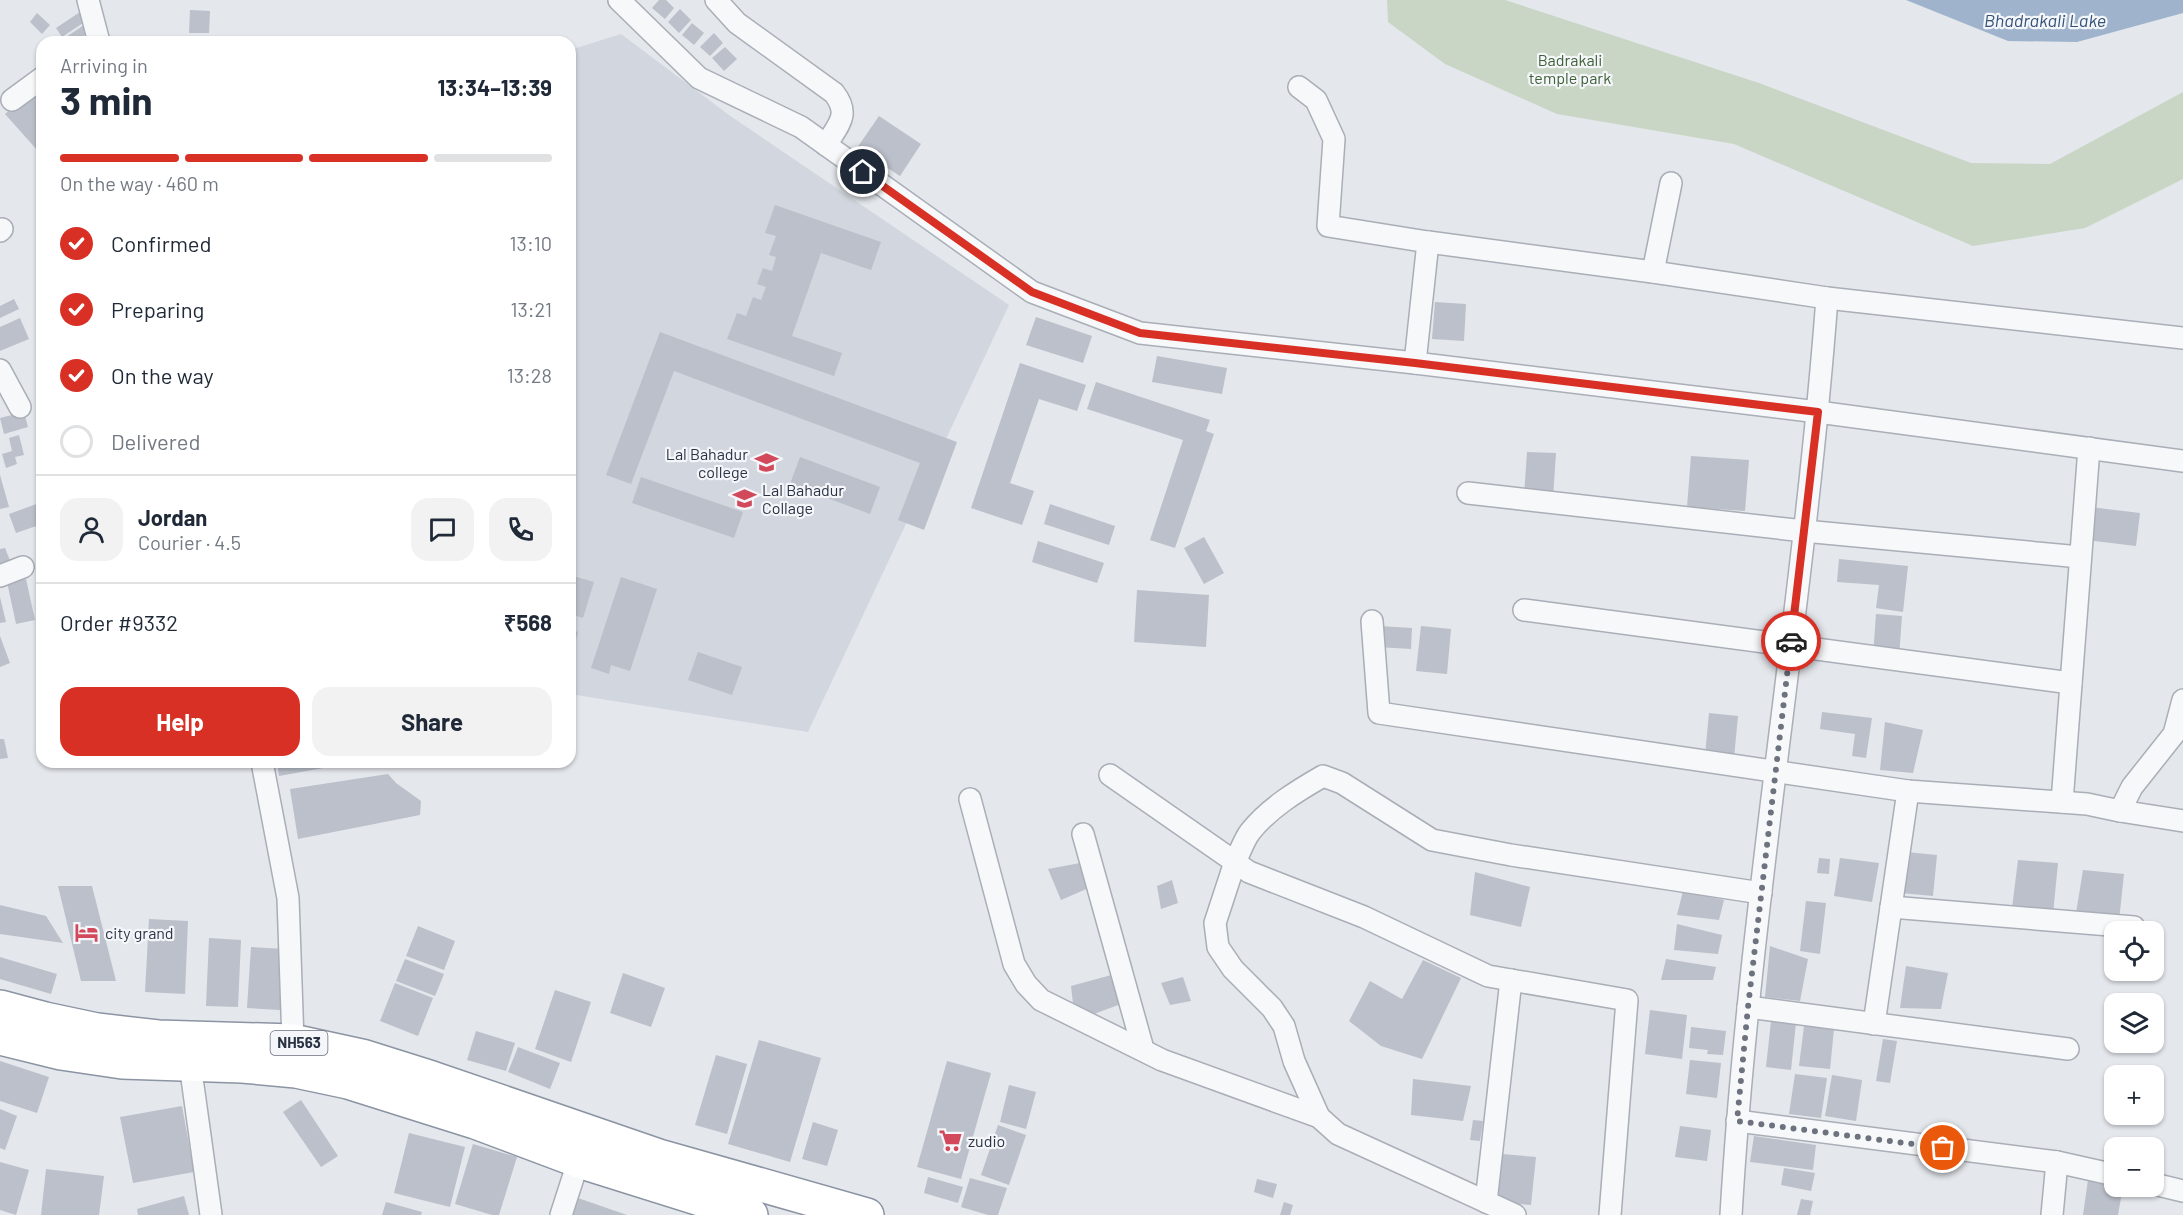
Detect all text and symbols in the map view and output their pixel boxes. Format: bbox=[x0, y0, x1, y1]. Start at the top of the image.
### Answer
water label: Bhadrakali Lake bbox=[1984, 9, 2106, 31]
park label: Badrakali temple park bbox=[1529, 50, 1611, 87]
text: Arriving in bbox=[60, 53, 148, 77]
text: 13:34–13:39 bbox=[437, 74, 552, 100]
text: 3 min bbox=[60, 76, 153, 123]
pin bbox=[837, 146, 888, 197]
icon: home bbox=[846, 155, 879, 188]
text: On the way · 460 m bbox=[60, 171, 219, 195]
icon: check bbox=[60, 227, 93, 260]
text: Confirmed bbox=[111, 230, 211, 256]
text: 13:10 bbox=[510, 231, 552, 255]
icon: check bbox=[60, 293, 93, 326]
text: Preparing bbox=[111, 296, 204, 322]
text: 13:21 bbox=[510, 297, 552, 321]
icon: check bbox=[60, 359, 93, 392]
text: On the way bbox=[111, 362, 214, 388]
text: 13:28 bbox=[507, 363, 552, 387]
text: Delivered bbox=[111, 428, 200, 454]
place label: Lal Bahadur college bbox=[666, 444, 748, 481]
school or university icon: Lal Bahadur college bbox=[753, 450, 779, 476]
place label: Lal Bahadur Collage bbox=[762, 480, 844, 517]
school or university icon: Lal Bahadur Collage bbox=[731, 486, 757, 512]
button: person bbox=[60, 498, 123, 561]
button: chat bbox=[411, 498, 474, 561]
button: phone bbox=[489, 498, 552, 561]
text: Jordan bbox=[138, 504, 207, 530]
text: Courier · 4.5 bbox=[138, 530, 241, 554]
text: Order #9332 bbox=[60, 609, 178, 635]
text: ₹568 bbox=[504, 609, 552, 635]
courier bbox=[1761, 611, 1821, 671]
icon: car bbox=[1775, 625, 1808, 658]
button: Help bbox=[60, 687, 300, 756]
button: Share bbox=[312, 687, 552, 756]
hotel icon: city grand bbox=[74, 920, 100, 946]
map controls bbox=[2104, 921, 2164, 1197]
button: locate bbox=[2104, 921, 2164, 981]
place label: city grand bbox=[105, 923, 174, 942]
button: layers bbox=[2104, 993, 2164, 1053]
road number: NH563 bbox=[270, 1031, 328, 1055]
button: + bbox=[2104, 1065, 2164, 1125]
pin bbox=[1917, 1122, 1968, 1173]
supermarket icon: zudio bbox=[937, 1128, 963, 1154]
place label: zudio bbox=[968, 1131, 1005, 1150]
icon: bag bbox=[1926, 1131, 1959, 1164]
button: − bbox=[2104, 1137, 2164, 1197]

